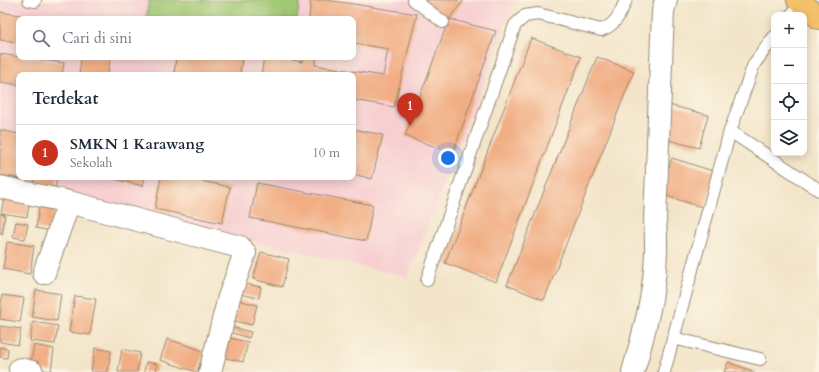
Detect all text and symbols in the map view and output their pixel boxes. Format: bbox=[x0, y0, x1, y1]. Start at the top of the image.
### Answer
map controls bbox=[771, 12, 807, 156]
button: + bbox=[771, 12, 807, 48]
search box bbox=[16, 16, 356, 60]
icon: search bbox=[30, 27, 52, 49]
text: Cari di sini bbox=[62, 28, 132, 48]
button: − bbox=[771, 48, 807, 84]
button: locate bbox=[771, 84, 807, 120]
text: Terdekat bbox=[32, 87, 98, 110]
pin: 1 bbox=[397, 93, 423, 126]
button: layers bbox=[771, 120, 807, 156]
text: SMKN 1 Karawang bbox=[70, 134, 204, 154]
text: 1 bbox=[42, 144, 48, 162]
text: 10 m bbox=[312, 144, 340, 162]
your location bbox=[438, 148, 458, 168]
text: Sekolah bbox=[70, 154, 112, 172]

